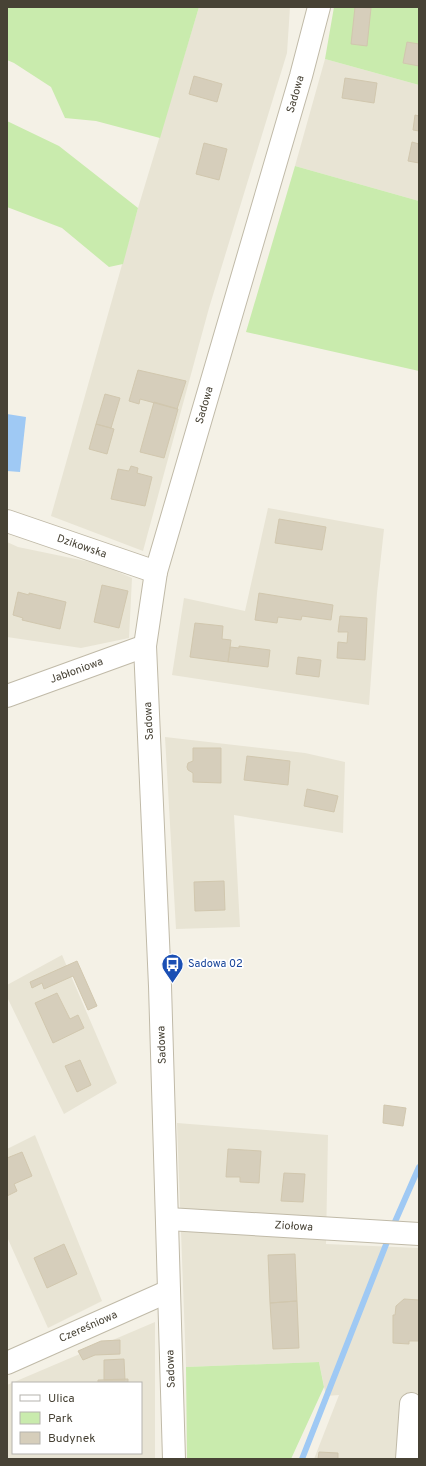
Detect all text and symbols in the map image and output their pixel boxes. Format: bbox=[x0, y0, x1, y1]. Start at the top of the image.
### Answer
street label: Sadowa bbox=[284, 74, 308, 115]
street label: Sadowa bbox=[193, 385, 217, 426]
street label: Dzikowska bbox=[55, 532, 109, 562]
street label: Jabłoniowa bbox=[48, 655, 105, 687]
street label: Sadowa bbox=[141, 701, 157, 740]
bus stop icon: Sadowa 02 bbox=[159, 951, 185, 984]
place label: Sadowa 02 bbox=[188, 957, 243, 971]
street label: Sadowa bbox=[154, 1025, 170, 1064]
street label: Ziołowa bbox=[274, 1218, 314, 1235]
street label: Czereśniowa bbox=[57, 1308, 120, 1346]
street label: Sadowa bbox=[163, 1349, 179, 1388]
legend bbox=[12, 1382, 142, 1454]
text: Ulica bbox=[48, 1391, 75, 1407]
text: Park bbox=[48, 1411, 73, 1427]
text: Budynek bbox=[48, 1431, 96, 1447]

